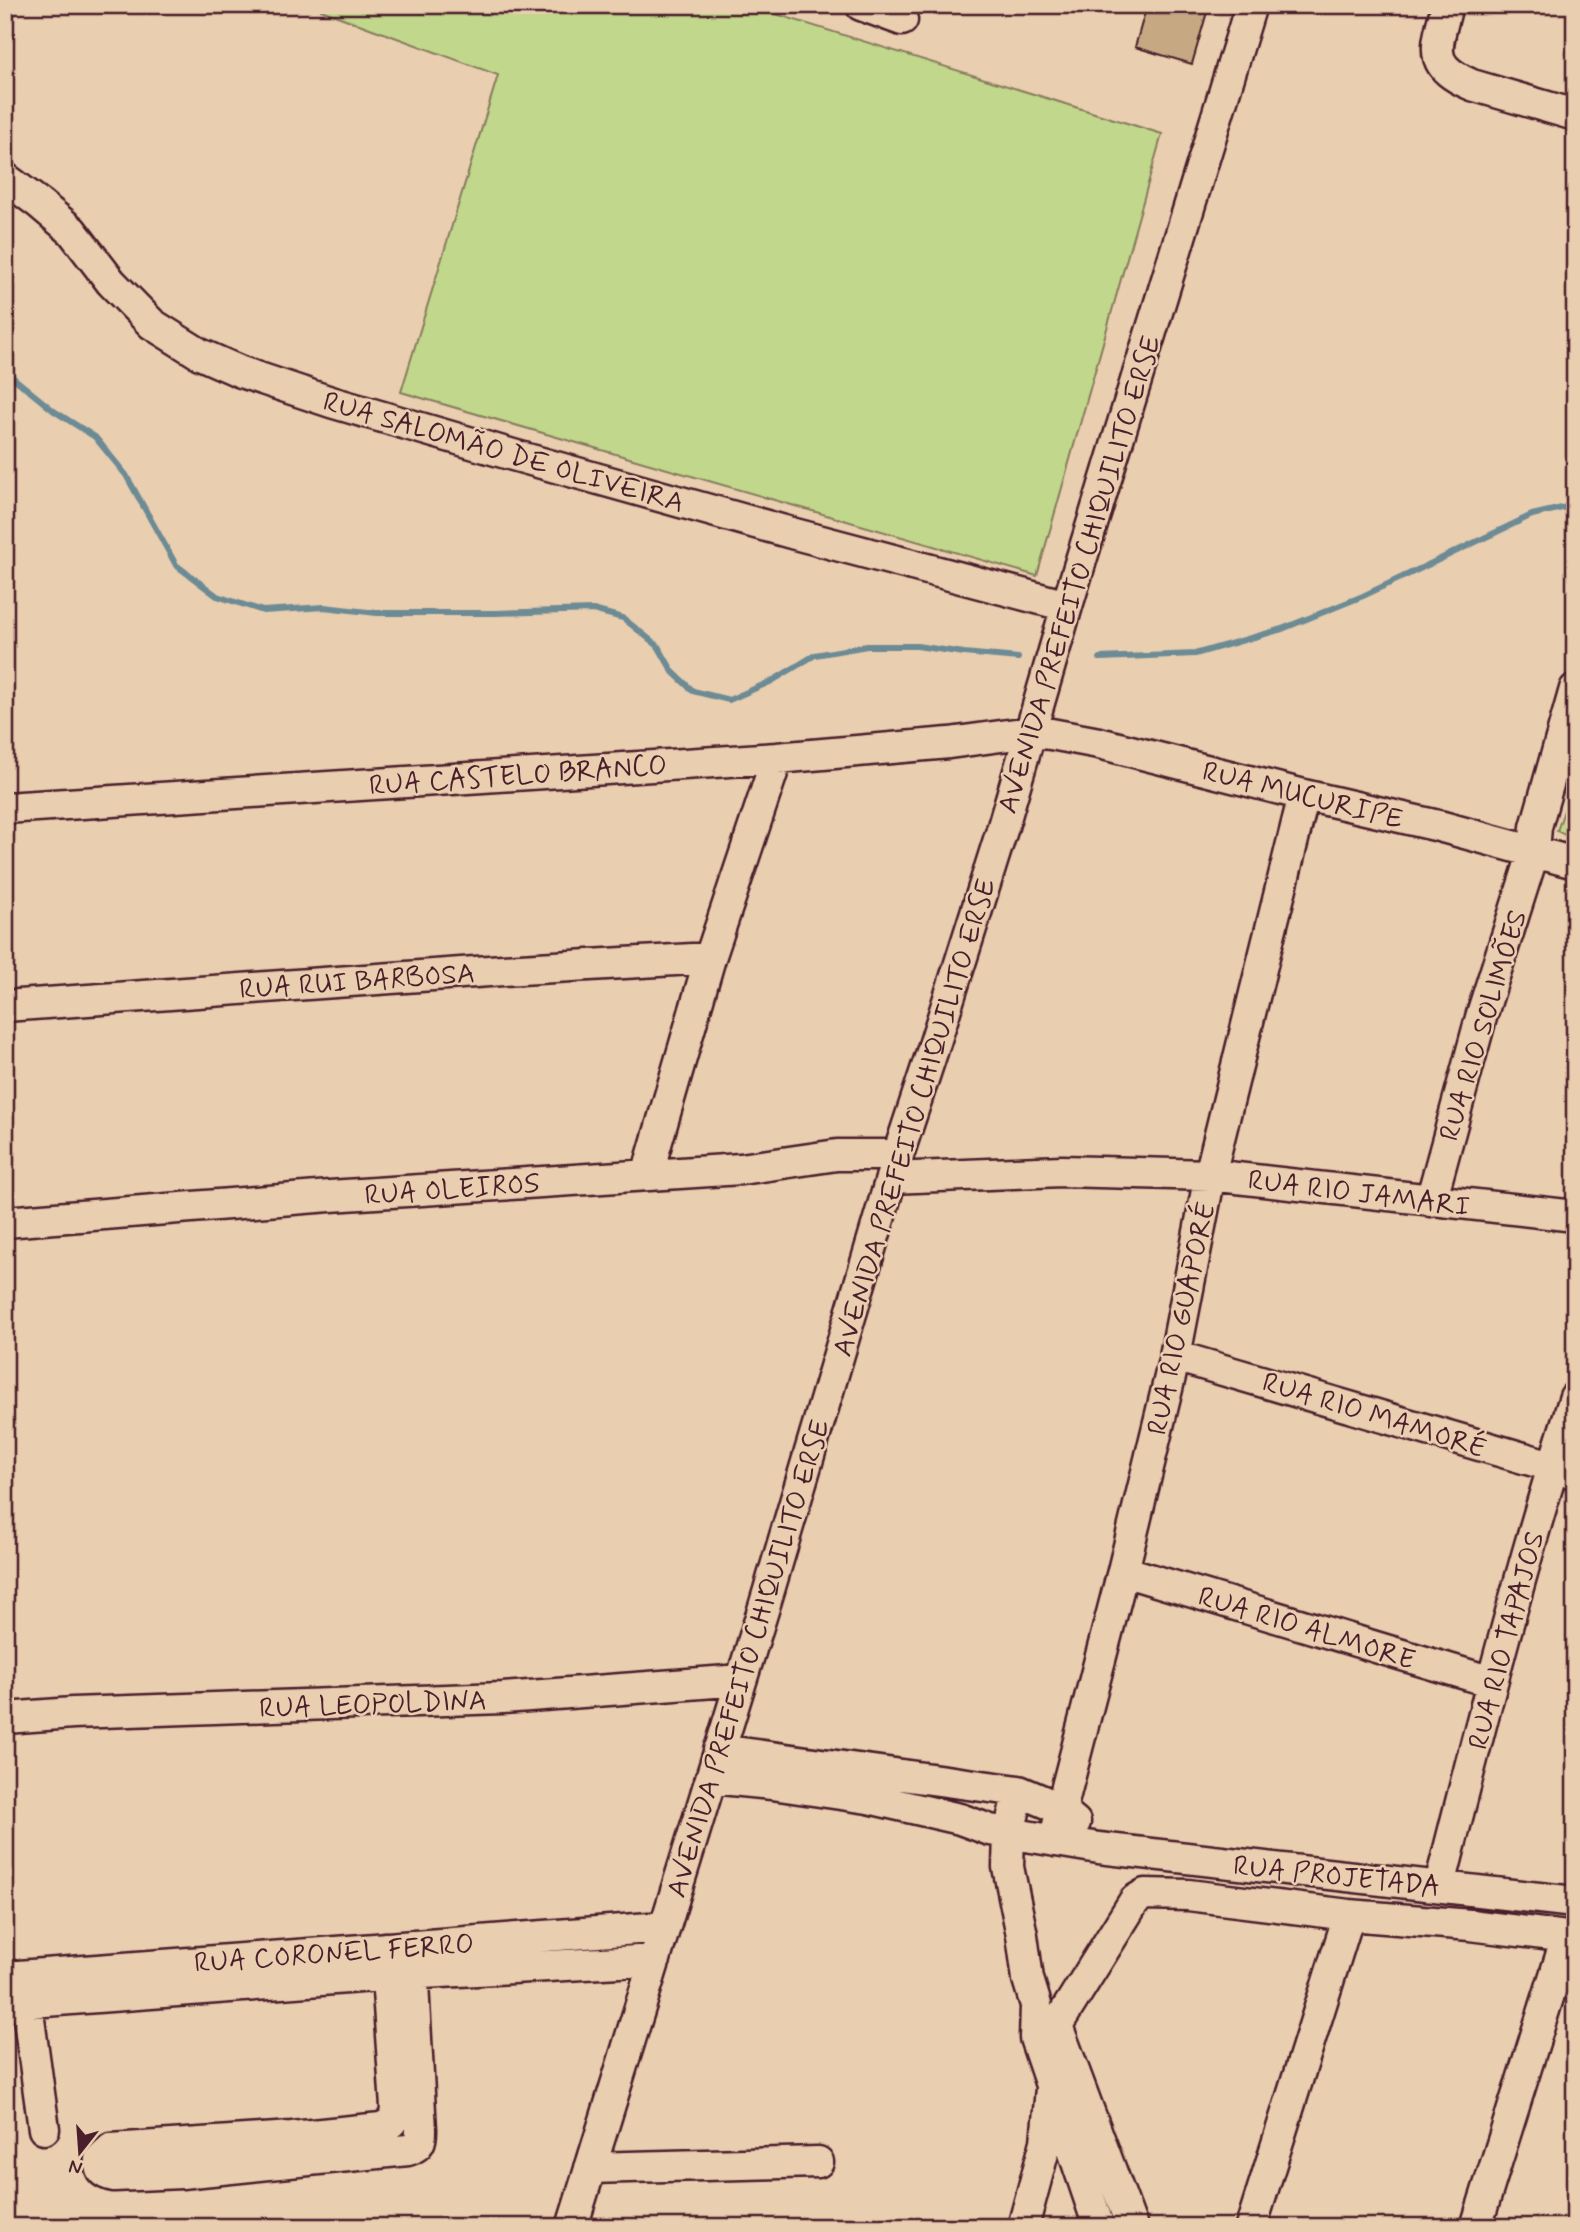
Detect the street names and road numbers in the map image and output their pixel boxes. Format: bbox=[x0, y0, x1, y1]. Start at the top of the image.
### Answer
street label: AVENIDA PREFEITO CHIQUILITO ERSE bbox=[990, 331, 1171, 818]
street label: RUA SALOMÃO DE OLIVEIRA bbox=[318, 384, 688, 523]
street label: RUA CASTELO BRANCO bbox=[368, 748, 668, 805]
street label: RUA MUCURIPE bbox=[1198, 754, 1406, 839]
street label: AVENIDA PREFEITO CHIQUILITO ERSE bbox=[825, 874, 1006, 1361]
street label: RUA RIO SOLIMÕES bbox=[1432, 906, 1537, 1146]
street label: RUA RUI BARBOSA bbox=[238, 956, 476, 1009]
street label: RUA RIO JAMARI bbox=[1246, 1163, 1472, 1226]
street label: RUA OLEIROS bbox=[363, 1166, 541, 1215]
street label: RUA RIO GUAPORÉ bbox=[1138, 1198, 1225, 1439]
street label: RUA RIO MAMORÉ bbox=[1258, 1363, 1492, 1468]
street label: AVENIDA PREFEITO CHIQUILITO ERSE bbox=[659, 1415, 840, 1902]
street label: RUA RIO TAPAJOS bbox=[1461, 1528, 1554, 1754]
street label: RUA RIO ALMORE bbox=[1193, 1579, 1419, 1680]
street label: RUA LEOPOLDINA bbox=[259, 1683, 487, 1728]
street label: RUA PROJETADA bbox=[1231, 1848, 1442, 1907]
street label: RUA CORONEL FERRO bbox=[193, 1926, 475, 1983]

